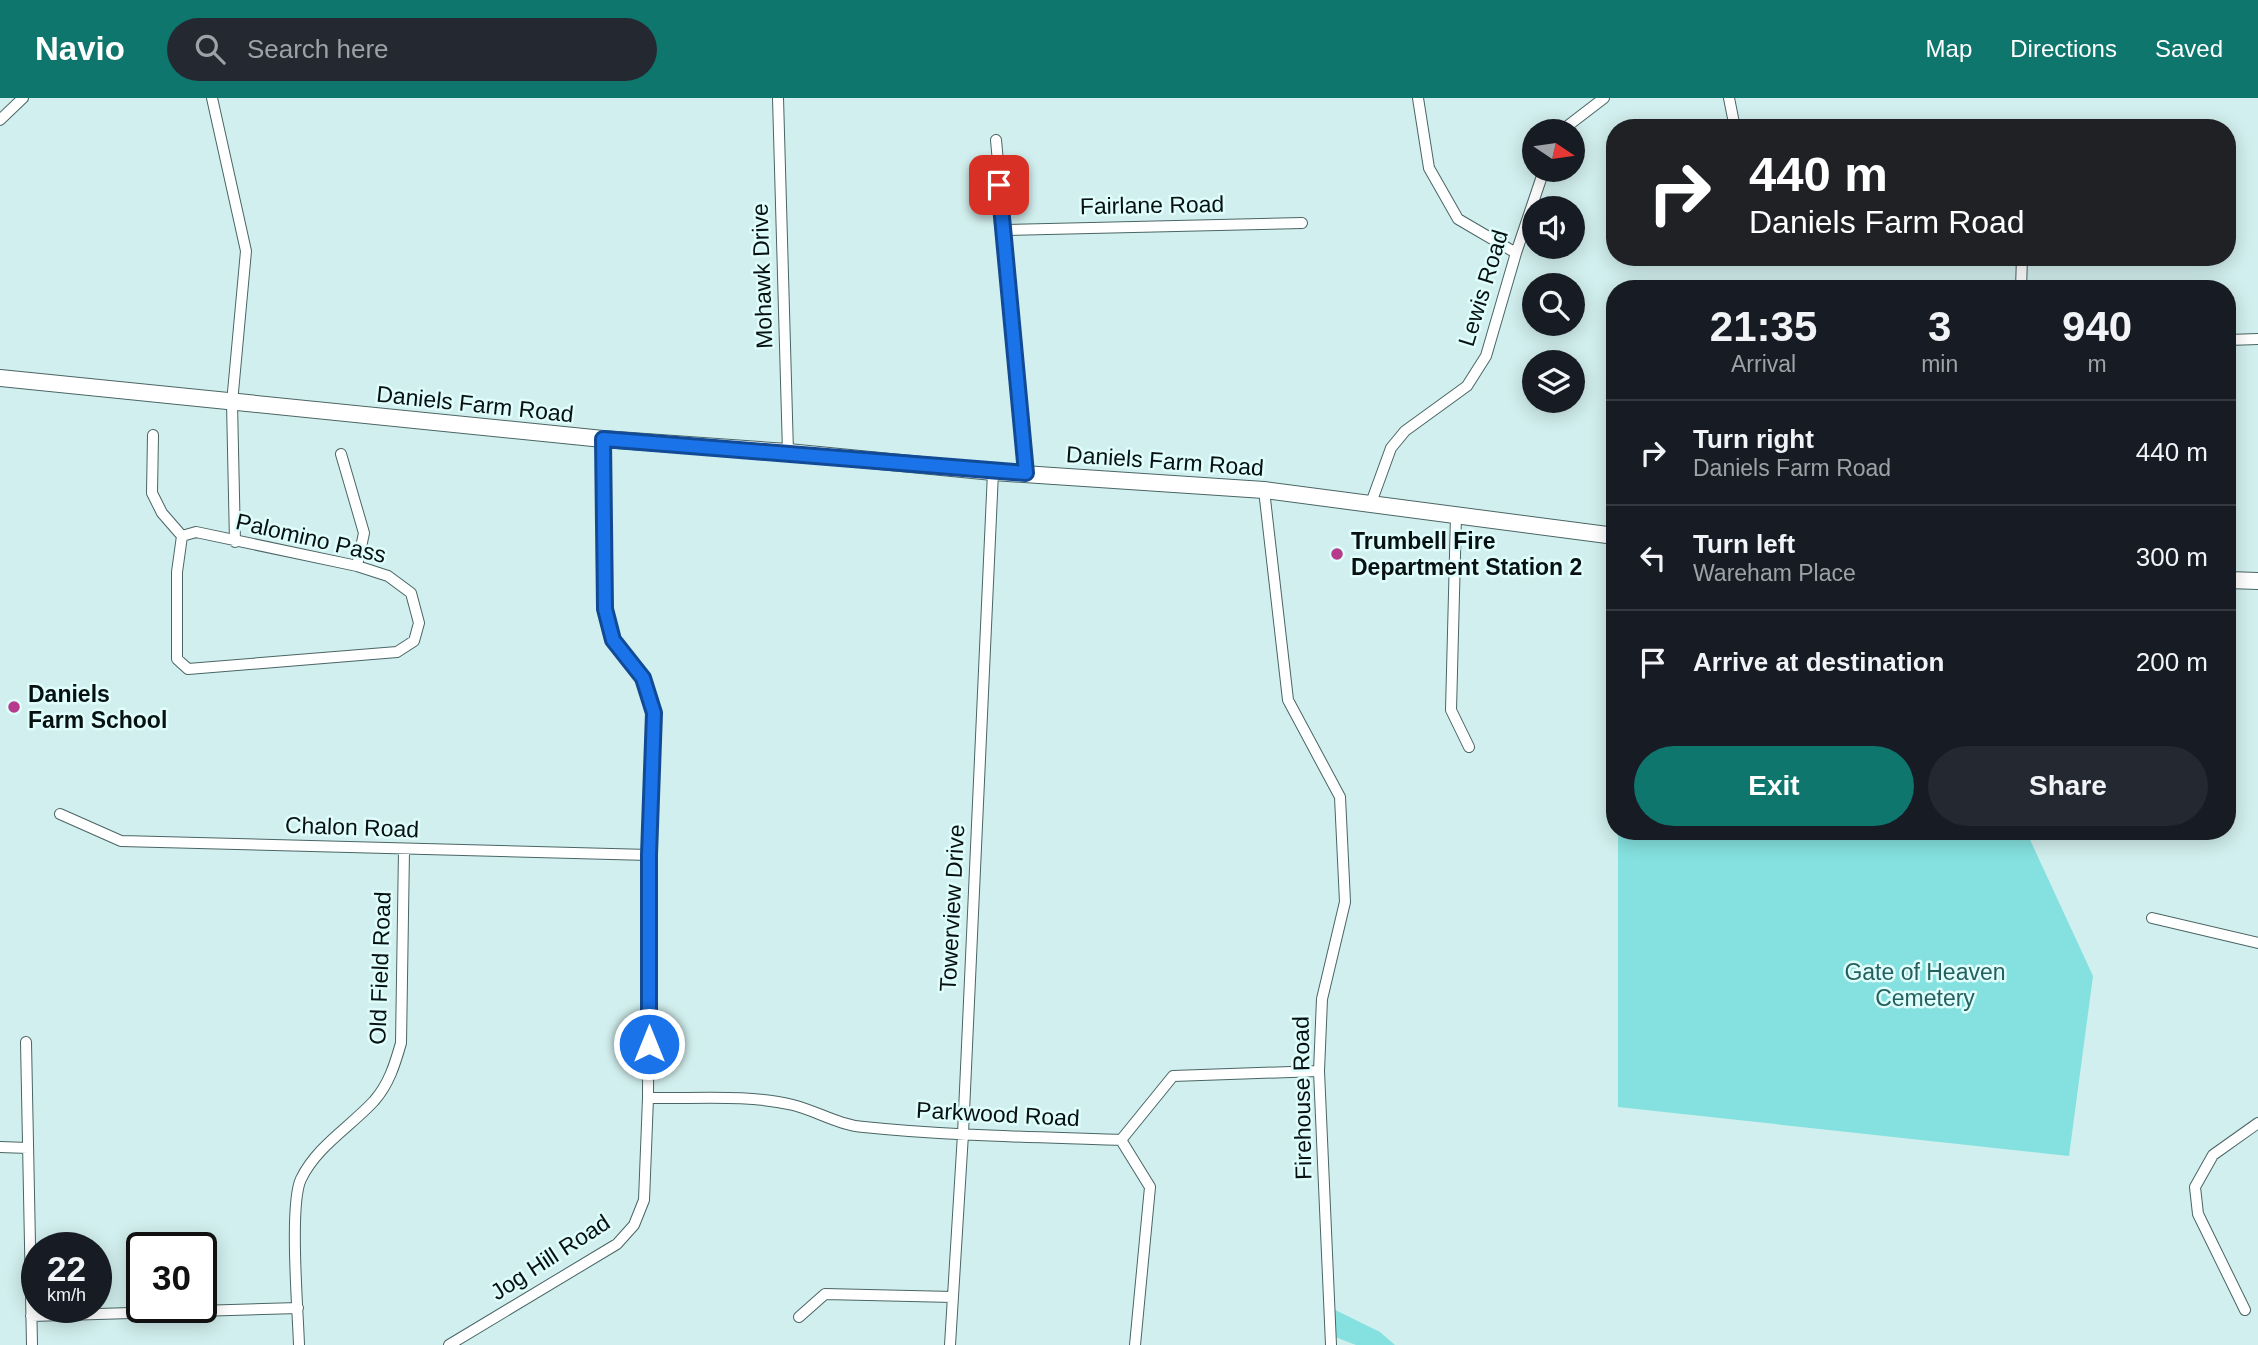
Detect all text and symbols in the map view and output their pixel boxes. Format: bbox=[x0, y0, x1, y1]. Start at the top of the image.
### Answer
search box bbox=[167, 18, 657, 81]
text: Navio bbox=[35, 30, 125, 67]
icon: search bbox=[191, 30, 229, 68]
text: Search here bbox=[247, 34, 389, 64]
text: Map bbox=[1926, 35, 1972, 62]
text: Directions bbox=[2010, 35, 2117, 62]
text: Saved bbox=[2155, 35, 2223, 62]
north arrow bbox=[1522, 119, 1586, 182]
map controls bbox=[1522, 119, 1585, 413]
icon: right bbox=[1634, 147, 1725, 238]
text: 440 m bbox=[1749, 147, 1888, 201]
pin bbox=[969, 155, 1029, 215]
icon: arrive bbox=[980, 166, 1018, 204]
street label: Fairlane Road bbox=[1080, 191, 1224, 219]
button: sound bbox=[1522, 196, 1585, 259]
street label: Mohawk Drive bbox=[746, 203, 778, 349]
text: Daniels Farm Road bbox=[1749, 204, 2025, 240]
street label: Lewis Road bbox=[1453, 227, 1513, 349]
button: search bbox=[1522, 273, 1585, 336]
text: 21:35 bbox=[1710, 303, 1817, 350]
text: 3 bbox=[1928, 303, 1951, 350]
text: 940 bbox=[2062, 303, 2132, 350]
button: layers bbox=[1522, 350, 1585, 413]
text: Arrival bbox=[1731, 351, 1796, 377]
text: min bbox=[1921, 351, 1958, 377]
text: m bbox=[2088, 351, 2107, 377]
street label: Daniels Farm Road bbox=[375, 381, 575, 427]
text: Turn right bbox=[1693, 424, 1814, 454]
icon: right bbox=[1634, 434, 1672, 472]
text: 440 m bbox=[2136, 437, 2208, 467]
street label: Daniels Farm Road bbox=[1065, 441, 1265, 481]
text: Daniels Farm Road bbox=[1693, 455, 1891, 481]
street label: Palomino Pass bbox=[233, 508, 389, 568]
place label: Trumbell Fire Department Station 2 bbox=[1351, 528, 1582, 580]
text: Turn left bbox=[1693, 529, 1795, 559]
icon: left bbox=[1634, 539, 1672, 577]
text: 300 m bbox=[2136, 542, 2208, 572]
marker: Trumbell Fire Department Station 2 bbox=[1329, 546, 1345, 562]
text: Wareham Place bbox=[1693, 560, 1856, 586]
icon: arrive bbox=[1634, 644, 1672, 682]
text: Arrive at destination bbox=[1693, 647, 1944, 677]
text: 200 m bbox=[2136, 647, 2208, 677]
place label: Daniels Farm School bbox=[28, 681, 167, 733]
marker: Daniels Farm School bbox=[6, 699, 22, 715]
button: Exit bbox=[1634, 746, 1914, 826]
button: Share bbox=[1928, 746, 2208, 826]
street label: Chalon Road bbox=[284, 812, 420, 842]
street label: Towerview Drive bbox=[935, 824, 969, 992]
street label: Old Field Road bbox=[364, 891, 396, 1045]
park label: Gate of Heaven Cemetery bbox=[1844, 959, 2006, 1011]
position arrow bbox=[612, 1007, 686, 1081]
street label: Firehouse Road bbox=[1288, 1016, 1316, 1180]
street label: Parkwood Road bbox=[916, 1097, 1080, 1131]
street label: Jog Hill Road bbox=[486, 1209, 614, 1305]
speed limit sign: 30 bbox=[126, 1232, 217, 1323]
text: 22 bbox=[47, 1249, 86, 1288]
text: km/h bbox=[47, 1285, 86, 1305]

